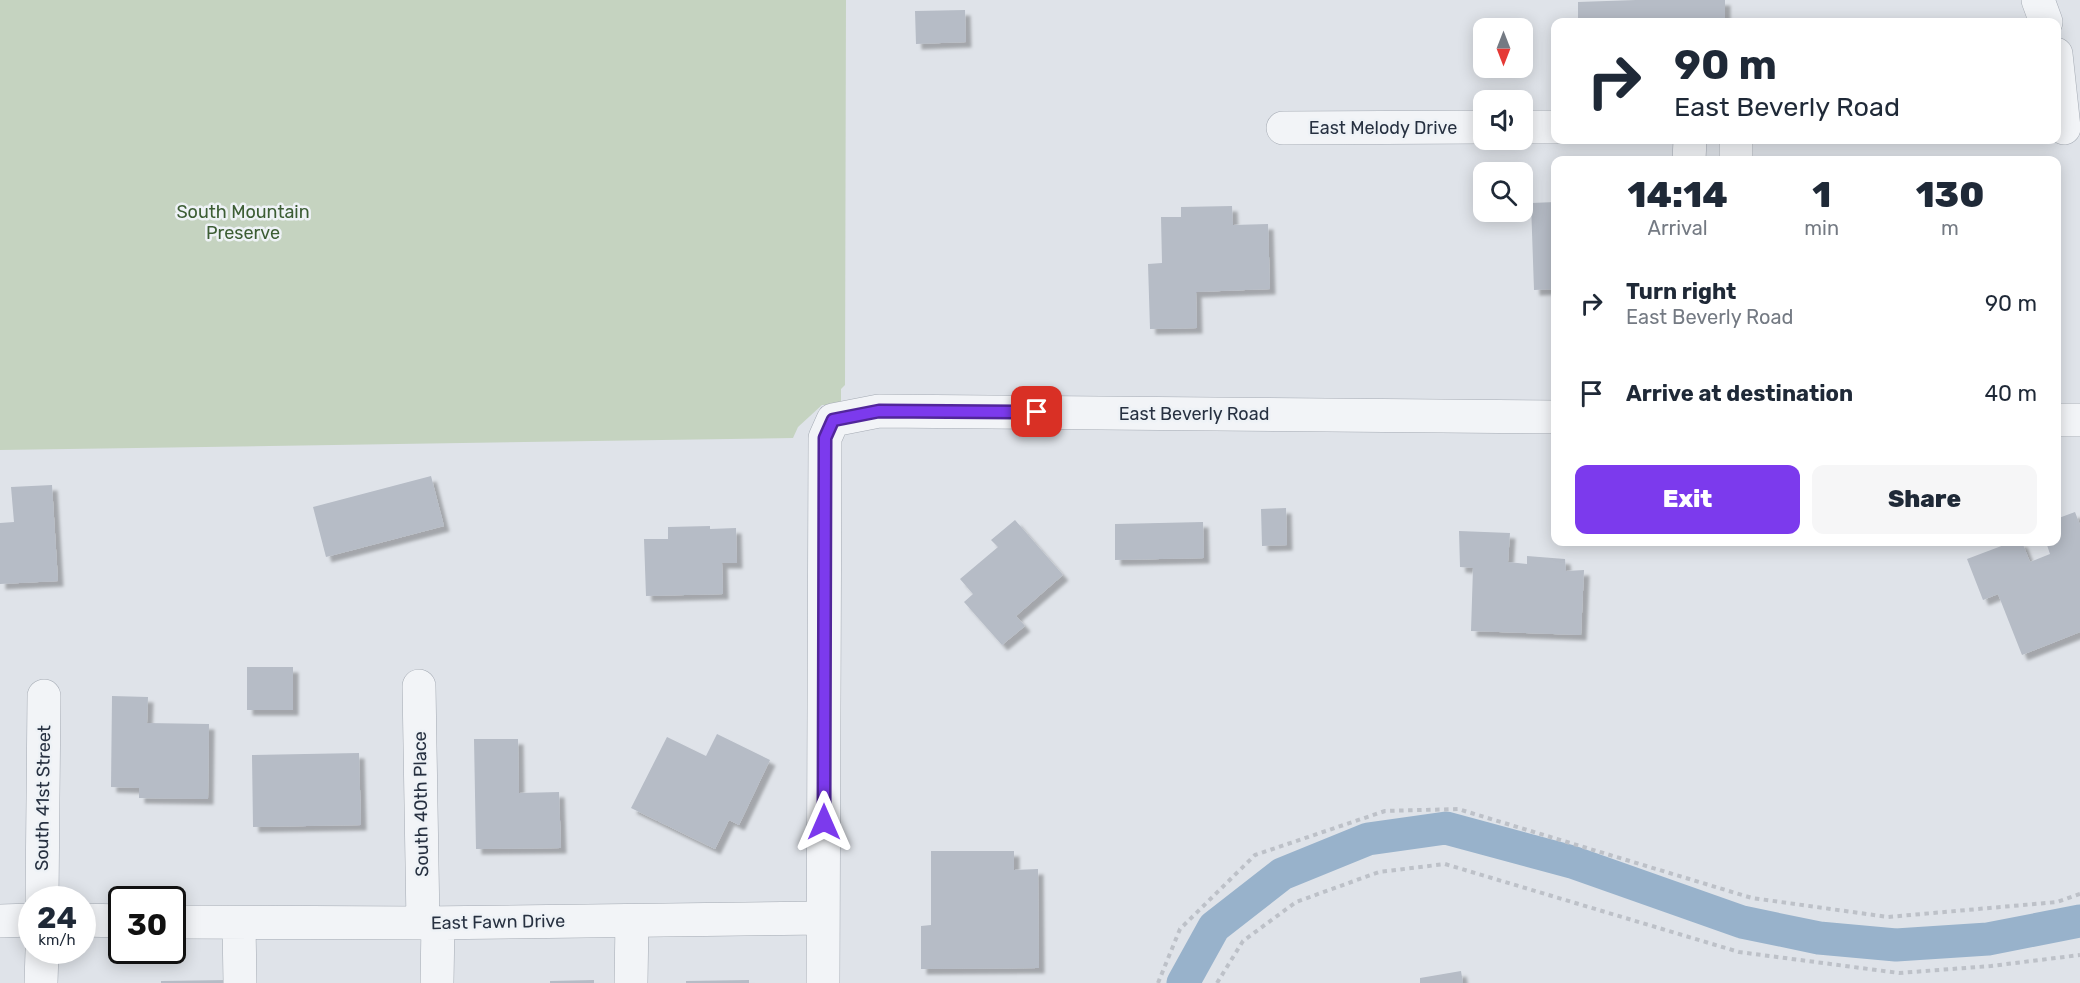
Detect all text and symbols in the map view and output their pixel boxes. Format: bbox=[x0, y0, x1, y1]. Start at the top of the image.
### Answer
north arrow bbox=[1473, 18, 1533, 78]
map controls bbox=[1473, 18, 1533, 222]
text: 90 m bbox=[1674, 40, 1777, 90]
icon: right bbox=[1575, 42, 1653, 120]
button: sound bbox=[1473, 90, 1533, 150]
text: East Beverly Road bbox=[1674, 91, 1900, 123]
street label: East Melody Drive bbox=[1309, 117, 1457, 139]
button: search bbox=[1473, 162, 1533, 222]
text: 14:14 bbox=[1628, 173, 1728, 216]
text: 1 bbox=[1812, 173, 1831, 216]
text: 130 bbox=[1916, 173, 1984, 216]
park label: South Mountain Preserve bbox=[176, 201, 310, 244]
text: Arrival bbox=[1648, 216, 1708, 240]
text: min bbox=[1804, 216, 1839, 240]
text: m bbox=[1941, 216, 1959, 240]
text: Turn right bbox=[1626, 278, 1736, 305]
icon: right bbox=[1575, 287, 1608, 320]
text: 90 m bbox=[1985, 290, 2037, 317]
text: East Beverly Road bbox=[1626, 305, 1793, 329]
icon: arrive bbox=[1575, 377, 1608, 410]
text: Arrive at destination bbox=[1626, 380, 1853, 407]
text: 40 m bbox=[1984, 380, 2037, 407]
pin bbox=[1011, 386, 1062, 437]
icon: arrive bbox=[1020, 395, 1053, 428]
street label: East Beverly Road bbox=[1119, 403, 1269, 425]
button: Exit bbox=[1575, 465, 1800, 534]
button: Share bbox=[1812, 465, 2037, 534]
street label: South 41st Street bbox=[31, 725, 55, 871]
street label: South 40th Place bbox=[409, 731, 433, 877]
position arrow bbox=[792, 790, 856, 854]
speed limit sign: 30 bbox=[108, 886, 186, 964]
text: 24 bbox=[37, 900, 77, 936]
street label: East Fawn Drive bbox=[431, 910, 565, 934]
text: km/h bbox=[38, 931, 76, 949]

